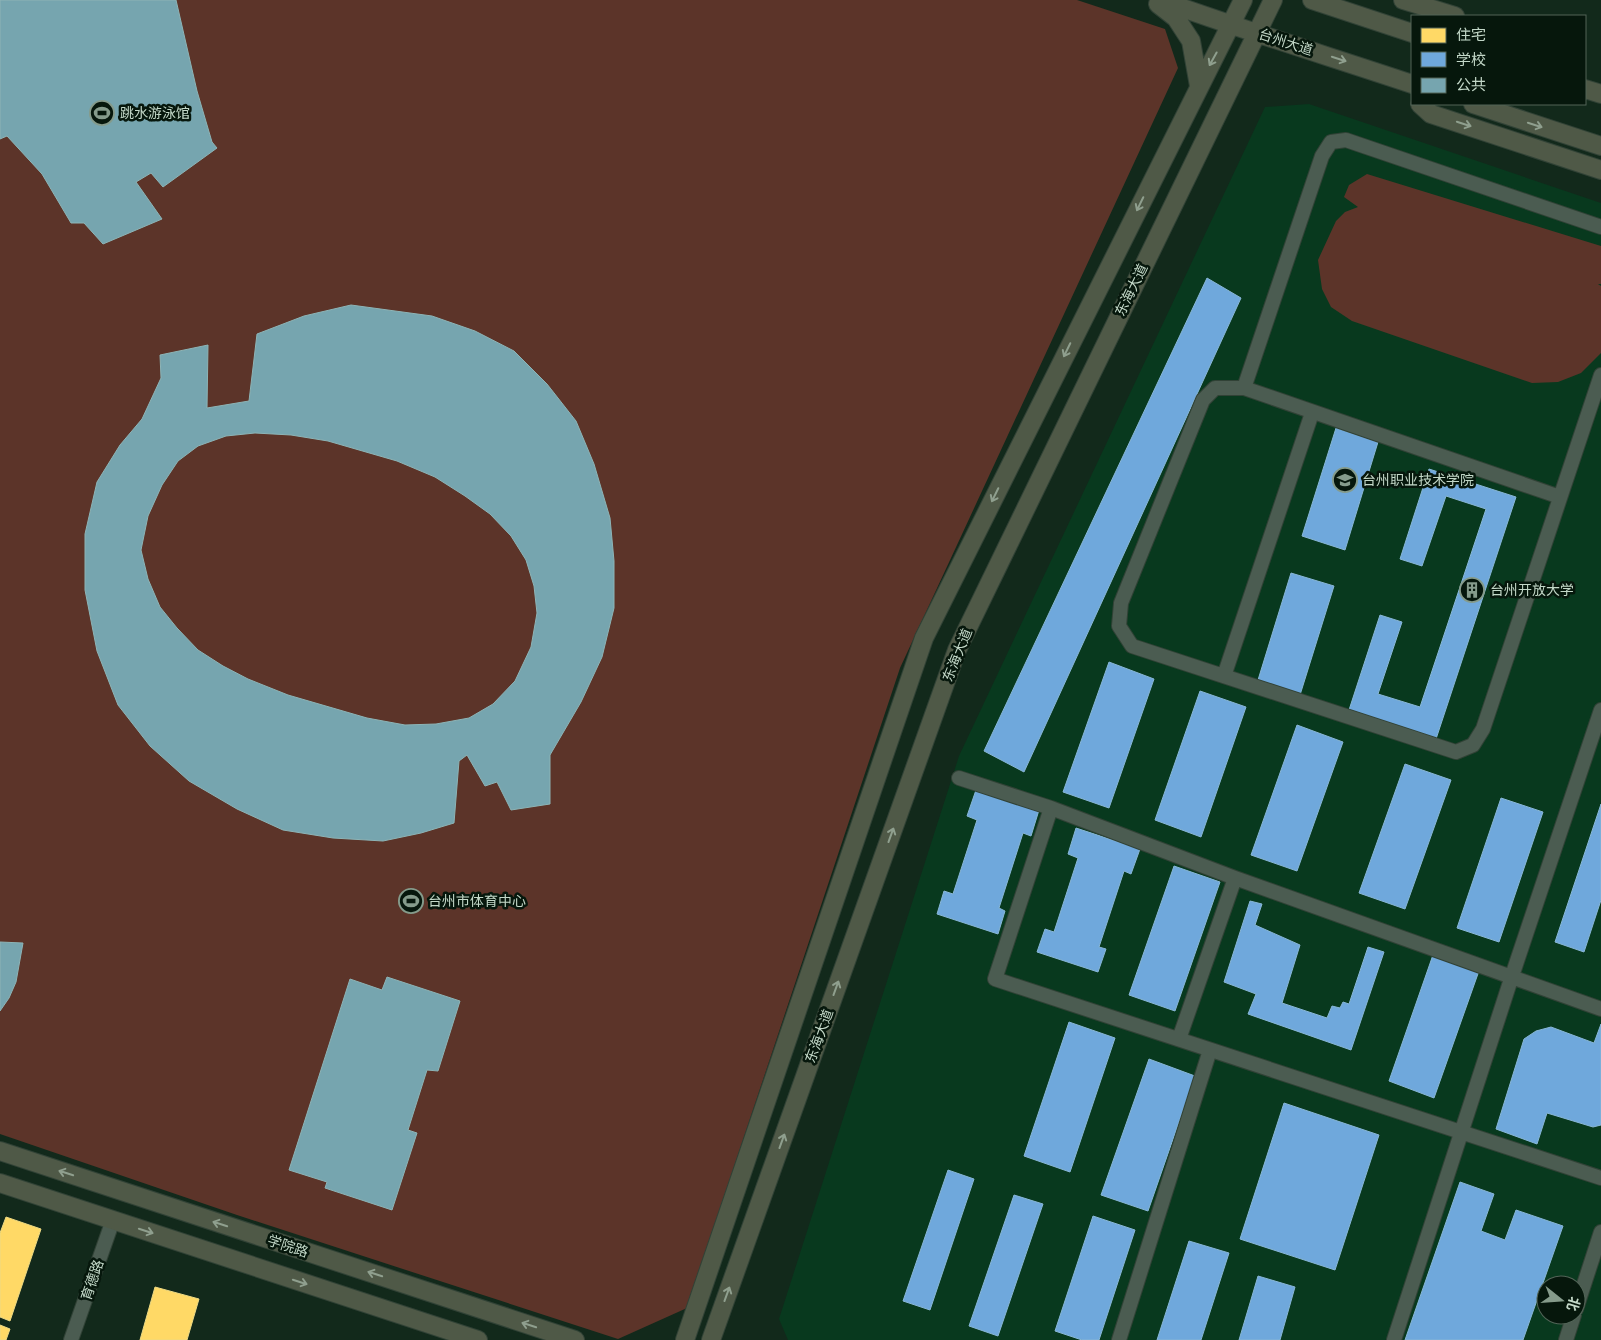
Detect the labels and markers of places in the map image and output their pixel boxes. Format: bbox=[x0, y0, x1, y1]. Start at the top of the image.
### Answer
sports icon: 跳水游泳馆 bbox=[89, 100, 115, 126]
place label: 跳水游泳馆 bbox=[120, 105, 190, 121]
school or university icon: 台州职业技术学院 bbox=[1332, 467, 1358, 493]
place label: 台州职业技术学院 bbox=[1362, 472, 1474, 488]
building icon: 台州开放大学 bbox=[1459, 577, 1485, 603]
place label: 台州开放大学 bbox=[1490, 582, 1574, 598]
sports icon: 台州市体育中心 bbox=[398, 888, 424, 914]
place label: 台州市体育中心 bbox=[428, 893, 526, 909]

